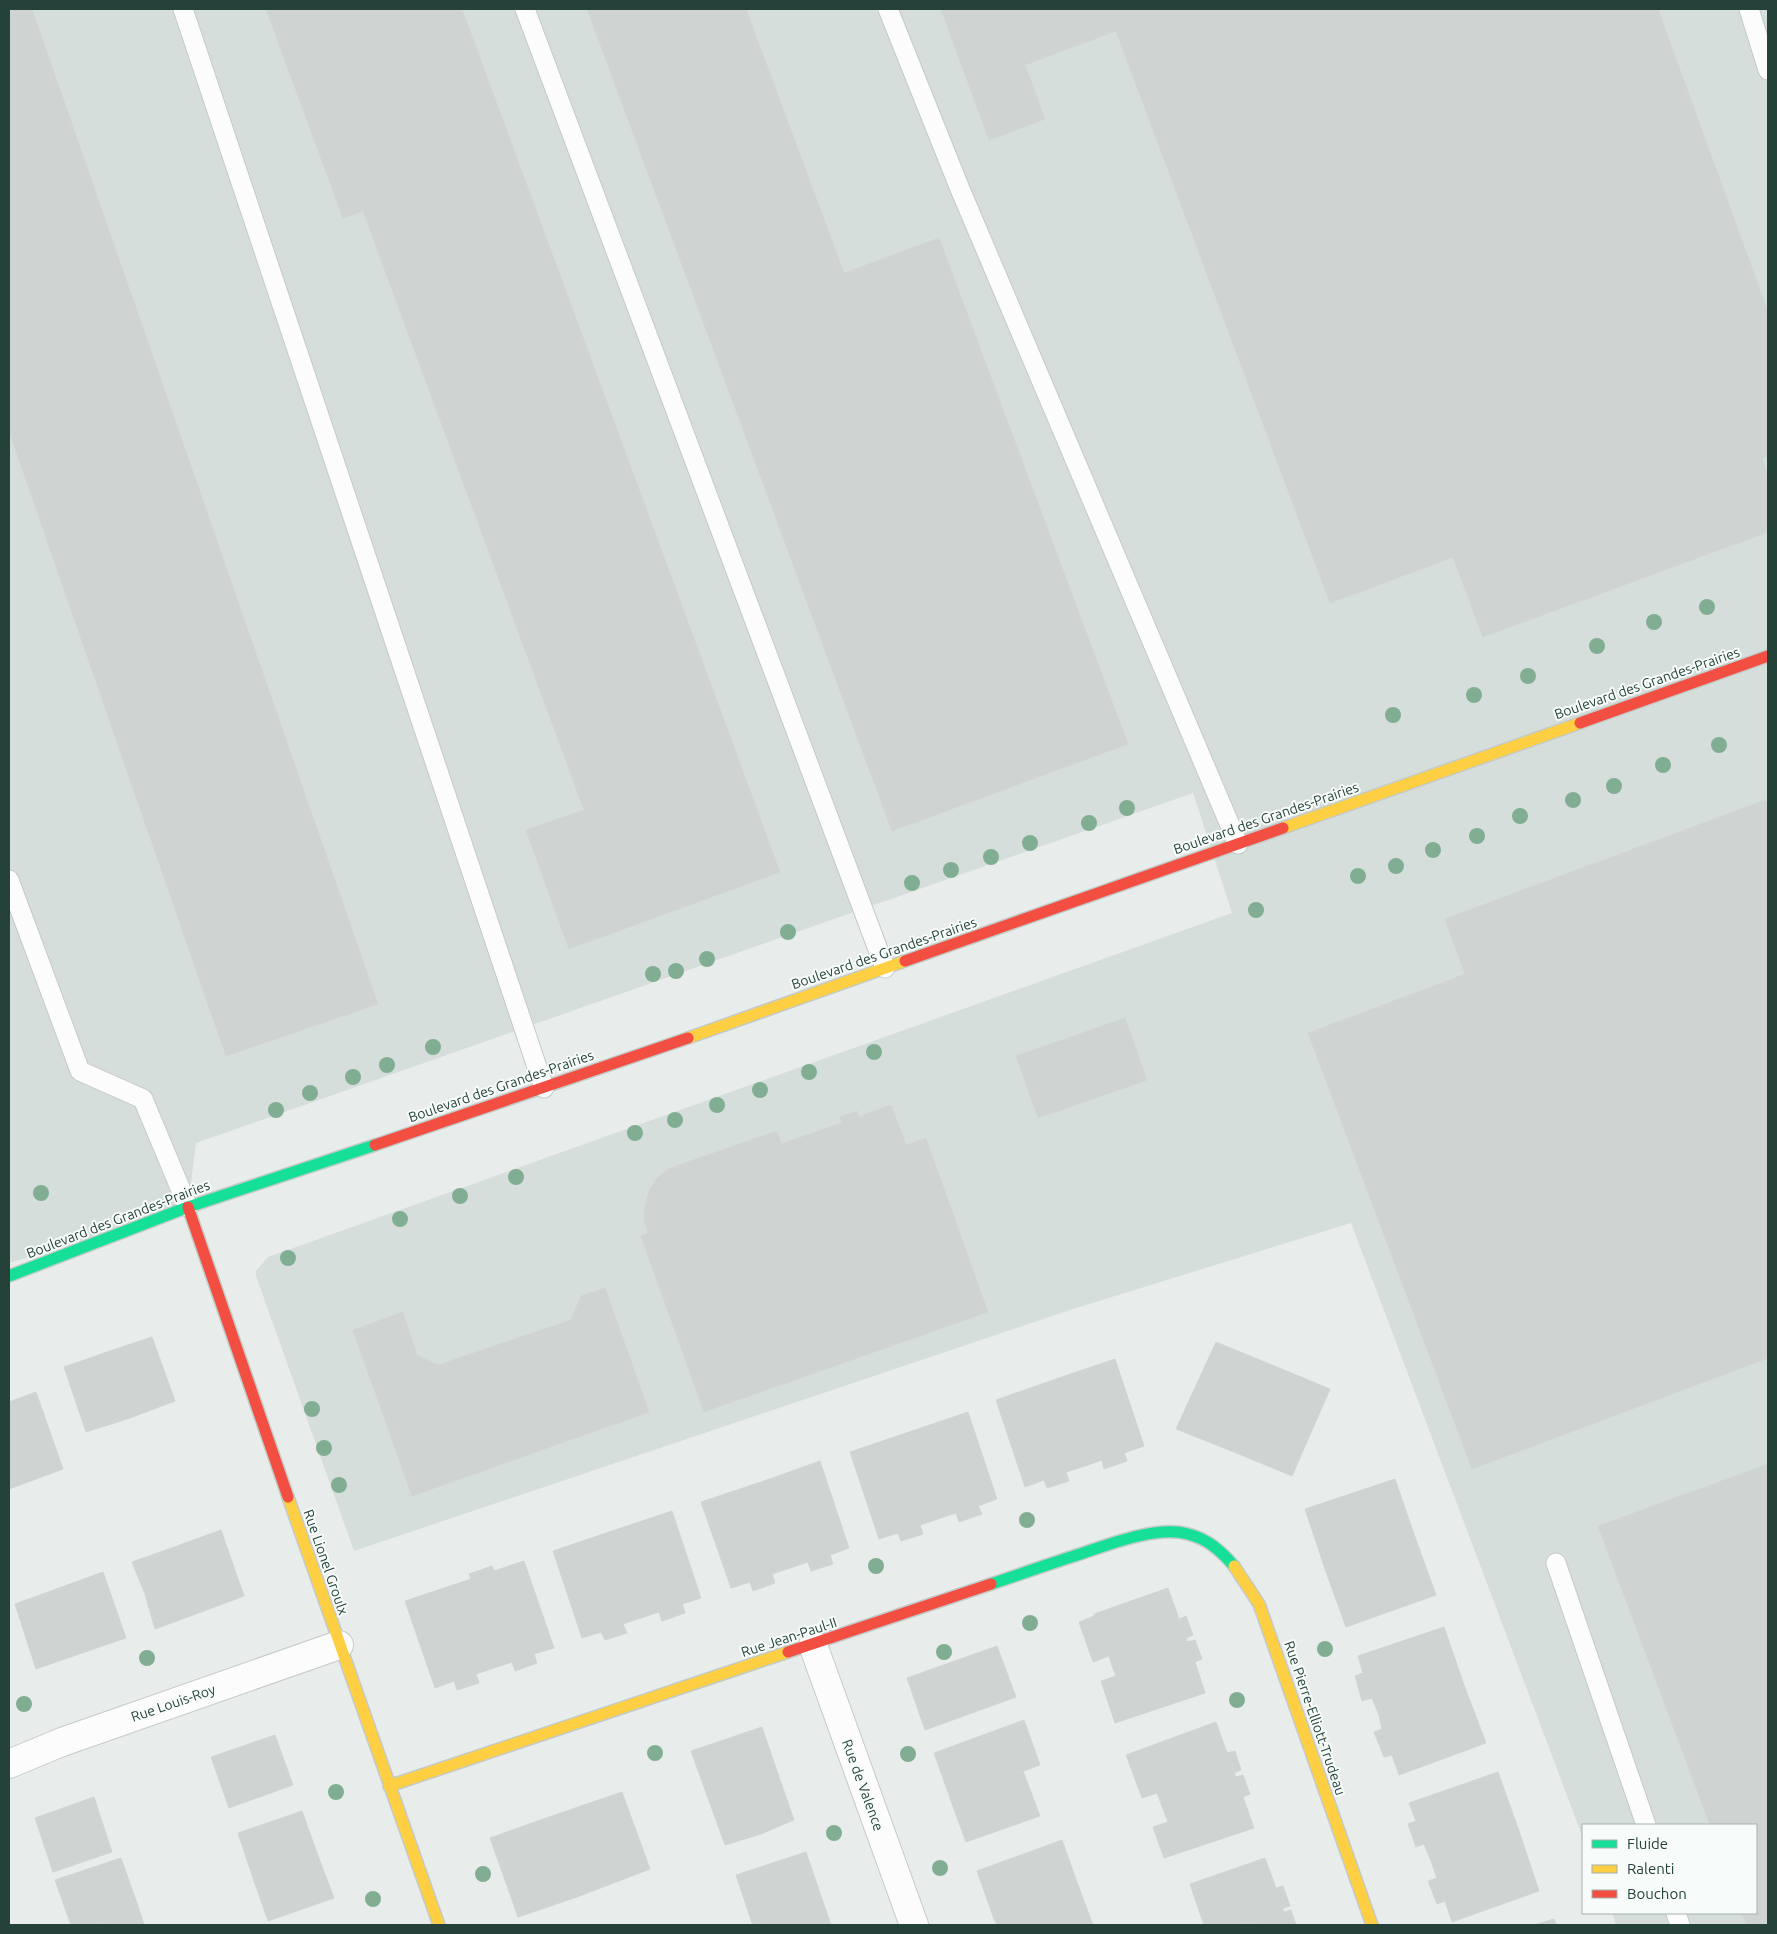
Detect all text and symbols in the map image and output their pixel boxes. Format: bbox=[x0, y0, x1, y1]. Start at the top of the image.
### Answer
street label: Boulevard des Grandes-Prairies bbox=[1552, 644, 1742, 722]
street label: Boulevard des Grandes-Prairies bbox=[1171, 779, 1361, 857]
street label: Boulevard des Grandes-Prairies bbox=[789, 914, 979, 992]
street label: Boulevard des Grandes-Prairies bbox=[406, 1047, 596, 1125]
street label: Boulevard des Grandes-Prairies bbox=[24, 1177, 212, 1261]
street label: Rue Lionel Groulx bbox=[300, 1507, 352, 1617]
street label: Rue Jean-Paul-II bbox=[739, 1614, 839, 1660]
street label: Rue Pierre-Elliott-Trudeau bbox=[1281, 1639, 1349, 1797]
street label: Rue Louis-Roy bbox=[129, 1681, 217, 1725]
street label: Rue de Valence bbox=[839, 1737, 887, 1833]
legend bbox=[1582, 1824, 1757, 1914]
text: Fluide bbox=[1627, 1835, 1668, 1852]
text: Ralenti bbox=[1627, 1860, 1674, 1877]
text: Bouchon bbox=[1627, 1885, 1687, 1902]

